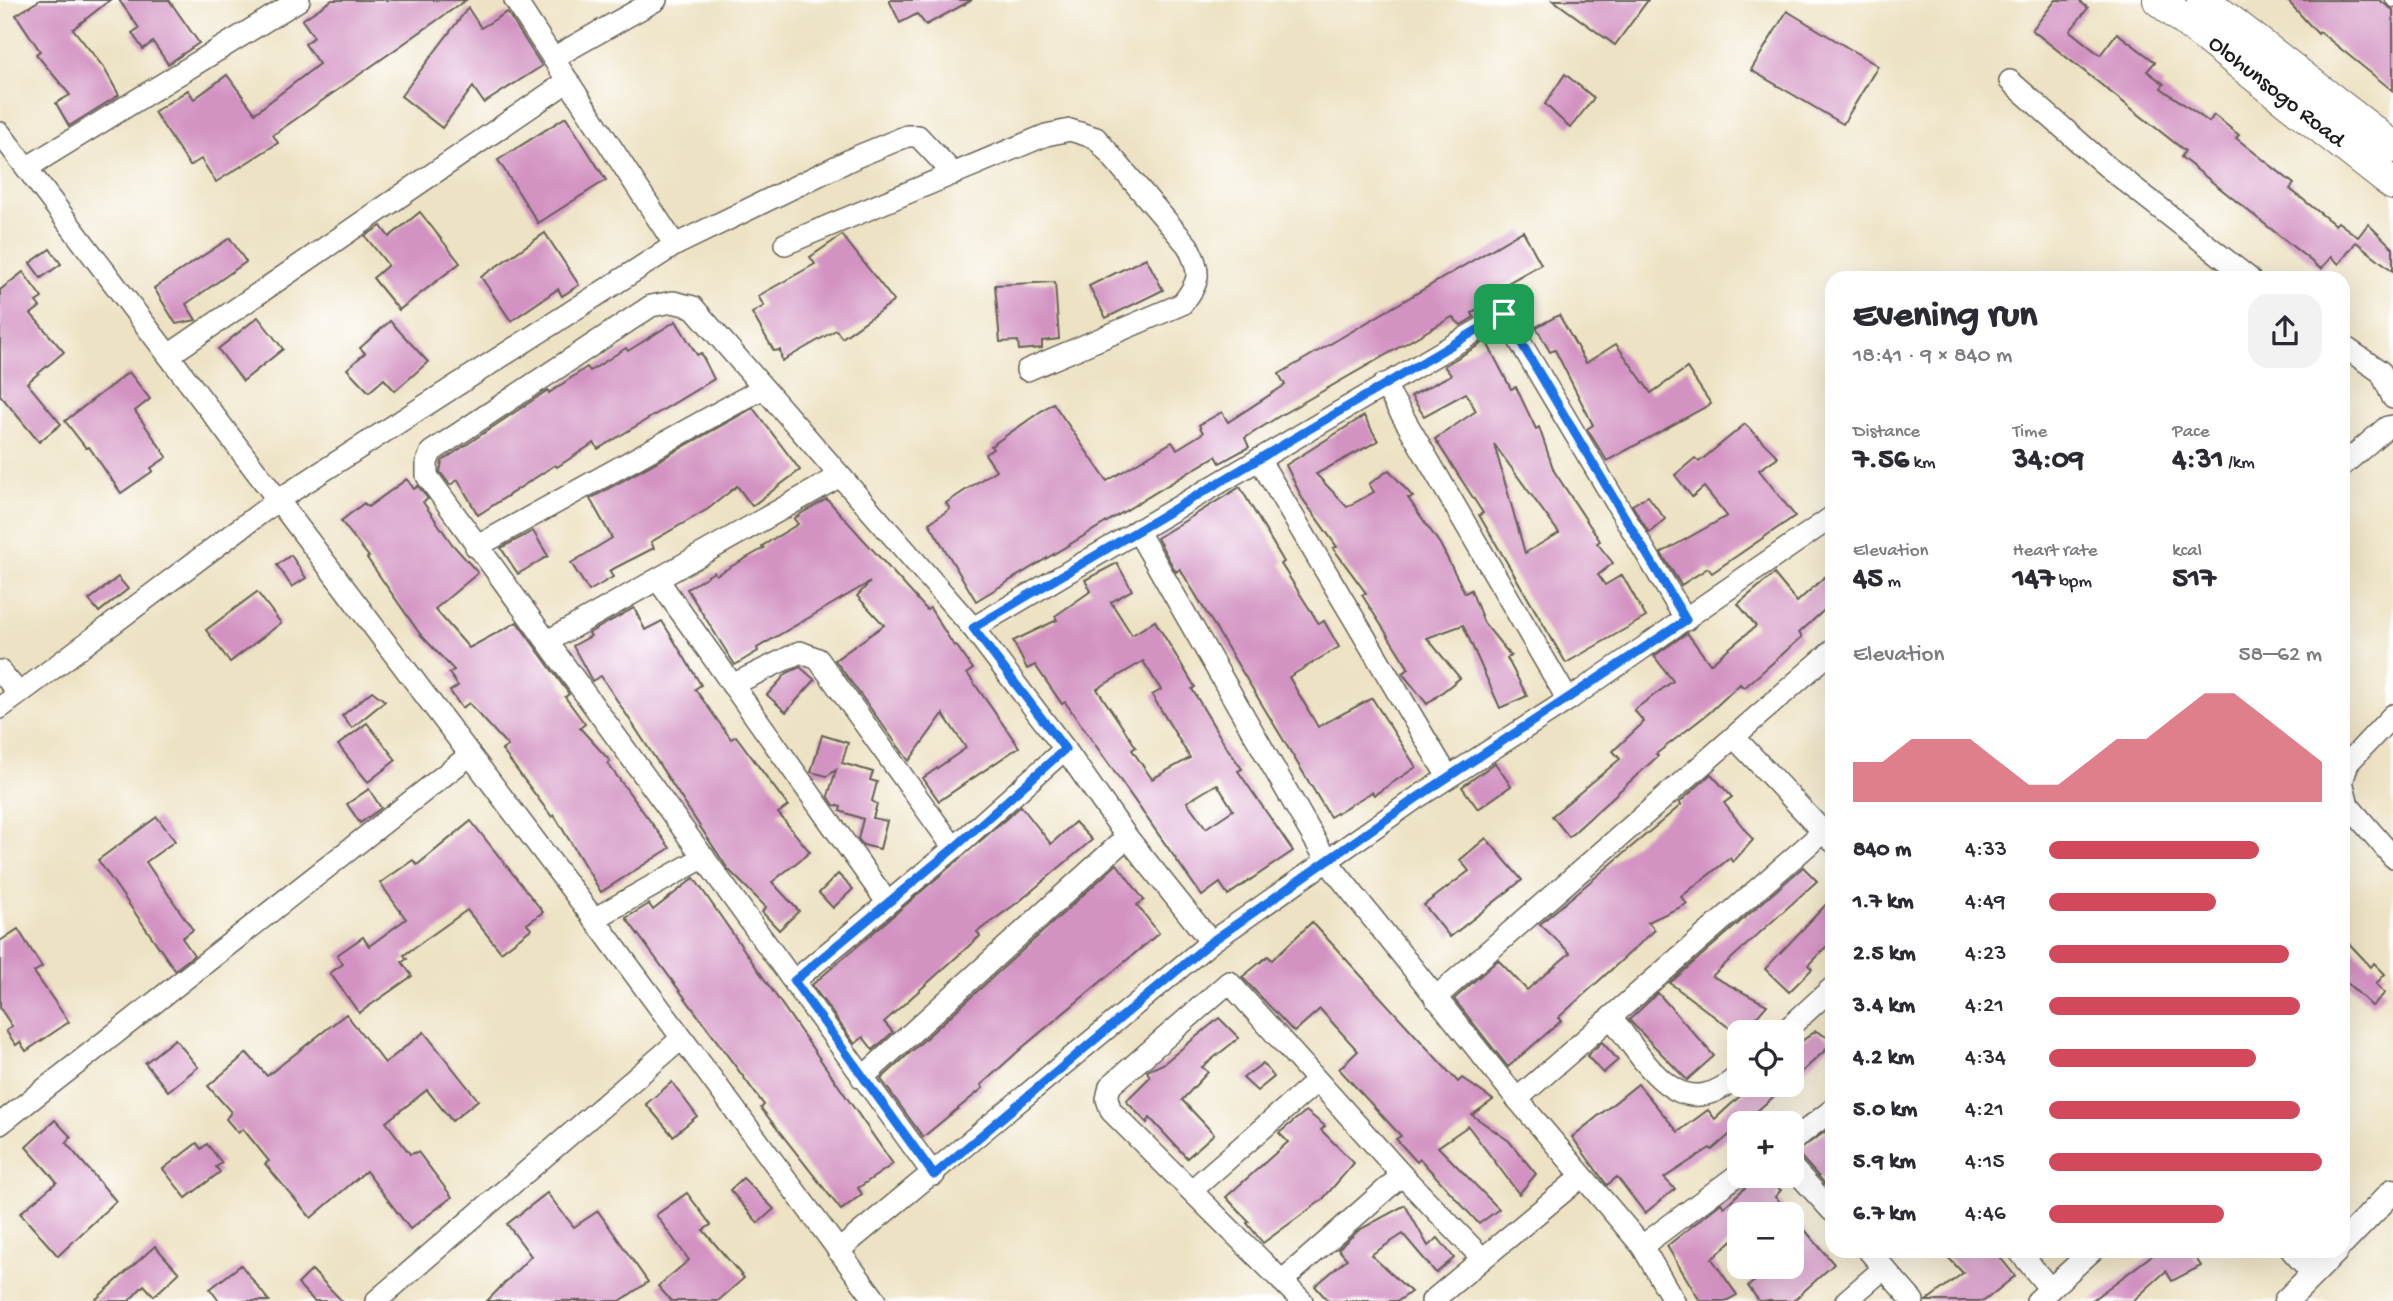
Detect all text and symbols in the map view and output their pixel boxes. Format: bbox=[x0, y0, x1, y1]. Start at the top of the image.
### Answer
street label: Olohunsogo Road bbox=[2202, 30, 2351, 155]
pin bbox=[1474, 284, 1534, 344]
button: share bbox=[2248, 294, 2322, 368]
icon: arrive bbox=[1485, 295, 1523, 333]
text: Evening run bbox=[1853, 295, 2037, 339]
text: 18:41 · 9 × 840 m bbox=[1853, 343, 2012, 370]
text: Distance bbox=[1853, 421, 1920, 444]
text: Time bbox=[2013, 421, 2047, 444]
text: Pace bbox=[2172, 421, 2210, 444]
text: 7.56 bbox=[1853, 444, 1909, 479]
text: 34:09 bbox=[2013, 444, 2084, 479]
text: 4:31 bbox=[2172, 444, 2224, 479]
text: km bbox=[1909, 452, 1935, 475]
text: /km bbox=[2224, 452, 2255, 475]
text: Elevation bbox=[1853, 540, 1929, 563]
text: Heart rate bbox=[2013, 540, 2098, 563]
text: kcal bbox=[2172, 540, 2202, 563]
text: 45 bbox=[1853, 563, 1883, 598]
text: 147 bbox=[2013, 563, 2055, 598]
text: 517 bbox=[2172, 563, 2216, 598]
text: m bbox=[1883, 571, 1901, 594]
text: bpm bbox=[2055, 571, 2092, 594]
text: Elevation bbox=[1853, 642, 1944, 669]
text: 58–62 m bbox=[2239, 642, 2322, 669]
text: 840 m bbox=[1853, 837, 1911, 864]
text: 4:33 bbox=[1965, 837, 2007, 864]
text: 1.7 km bbox=[1853, 889, 1914, 916]
text: 4:49 bbox=[1965, 889, 2006, 916]
text: 2.5 km bbox=[1853, 941, 1916, 968]
text: 4:23 bbox=[1965, 941, 2006, 968]
text: 3.4 km bbox=[1853, 993, 1915, 1020]
text: 4:21 bbox=[1965, 993, 2004, 1020]
map controls bbox=[1727, 1020, 1804, 1279]
button: locate bbox=[1727, 1020, 1804, 1097]
text: 4.2 km bbox=[1853, 1045, 1914, 1072]
text: 4:34 bbox=[1965, 1045, 2006, 1072]
text: 5.0 km bbox=[1853, 1097, 1917, 1124]
text: 4:21 bbox=[1965, 1097, 2004, 1124]
button: + bbox=[1727, 1111, 1804, 1188]
text: 5.9 km bbox=[1853, 1149, 1916, 1176]
text: 4:15 bbox=[1965, 1149, 2005, 1176]
text: 6.7 km bbox=[1853, 1201, 1916, 1228]
text: 4:46 bbox=[1965, 1201, 2006, 1228]
button: − bbox=[1727, 1202, 1804, 1279]

